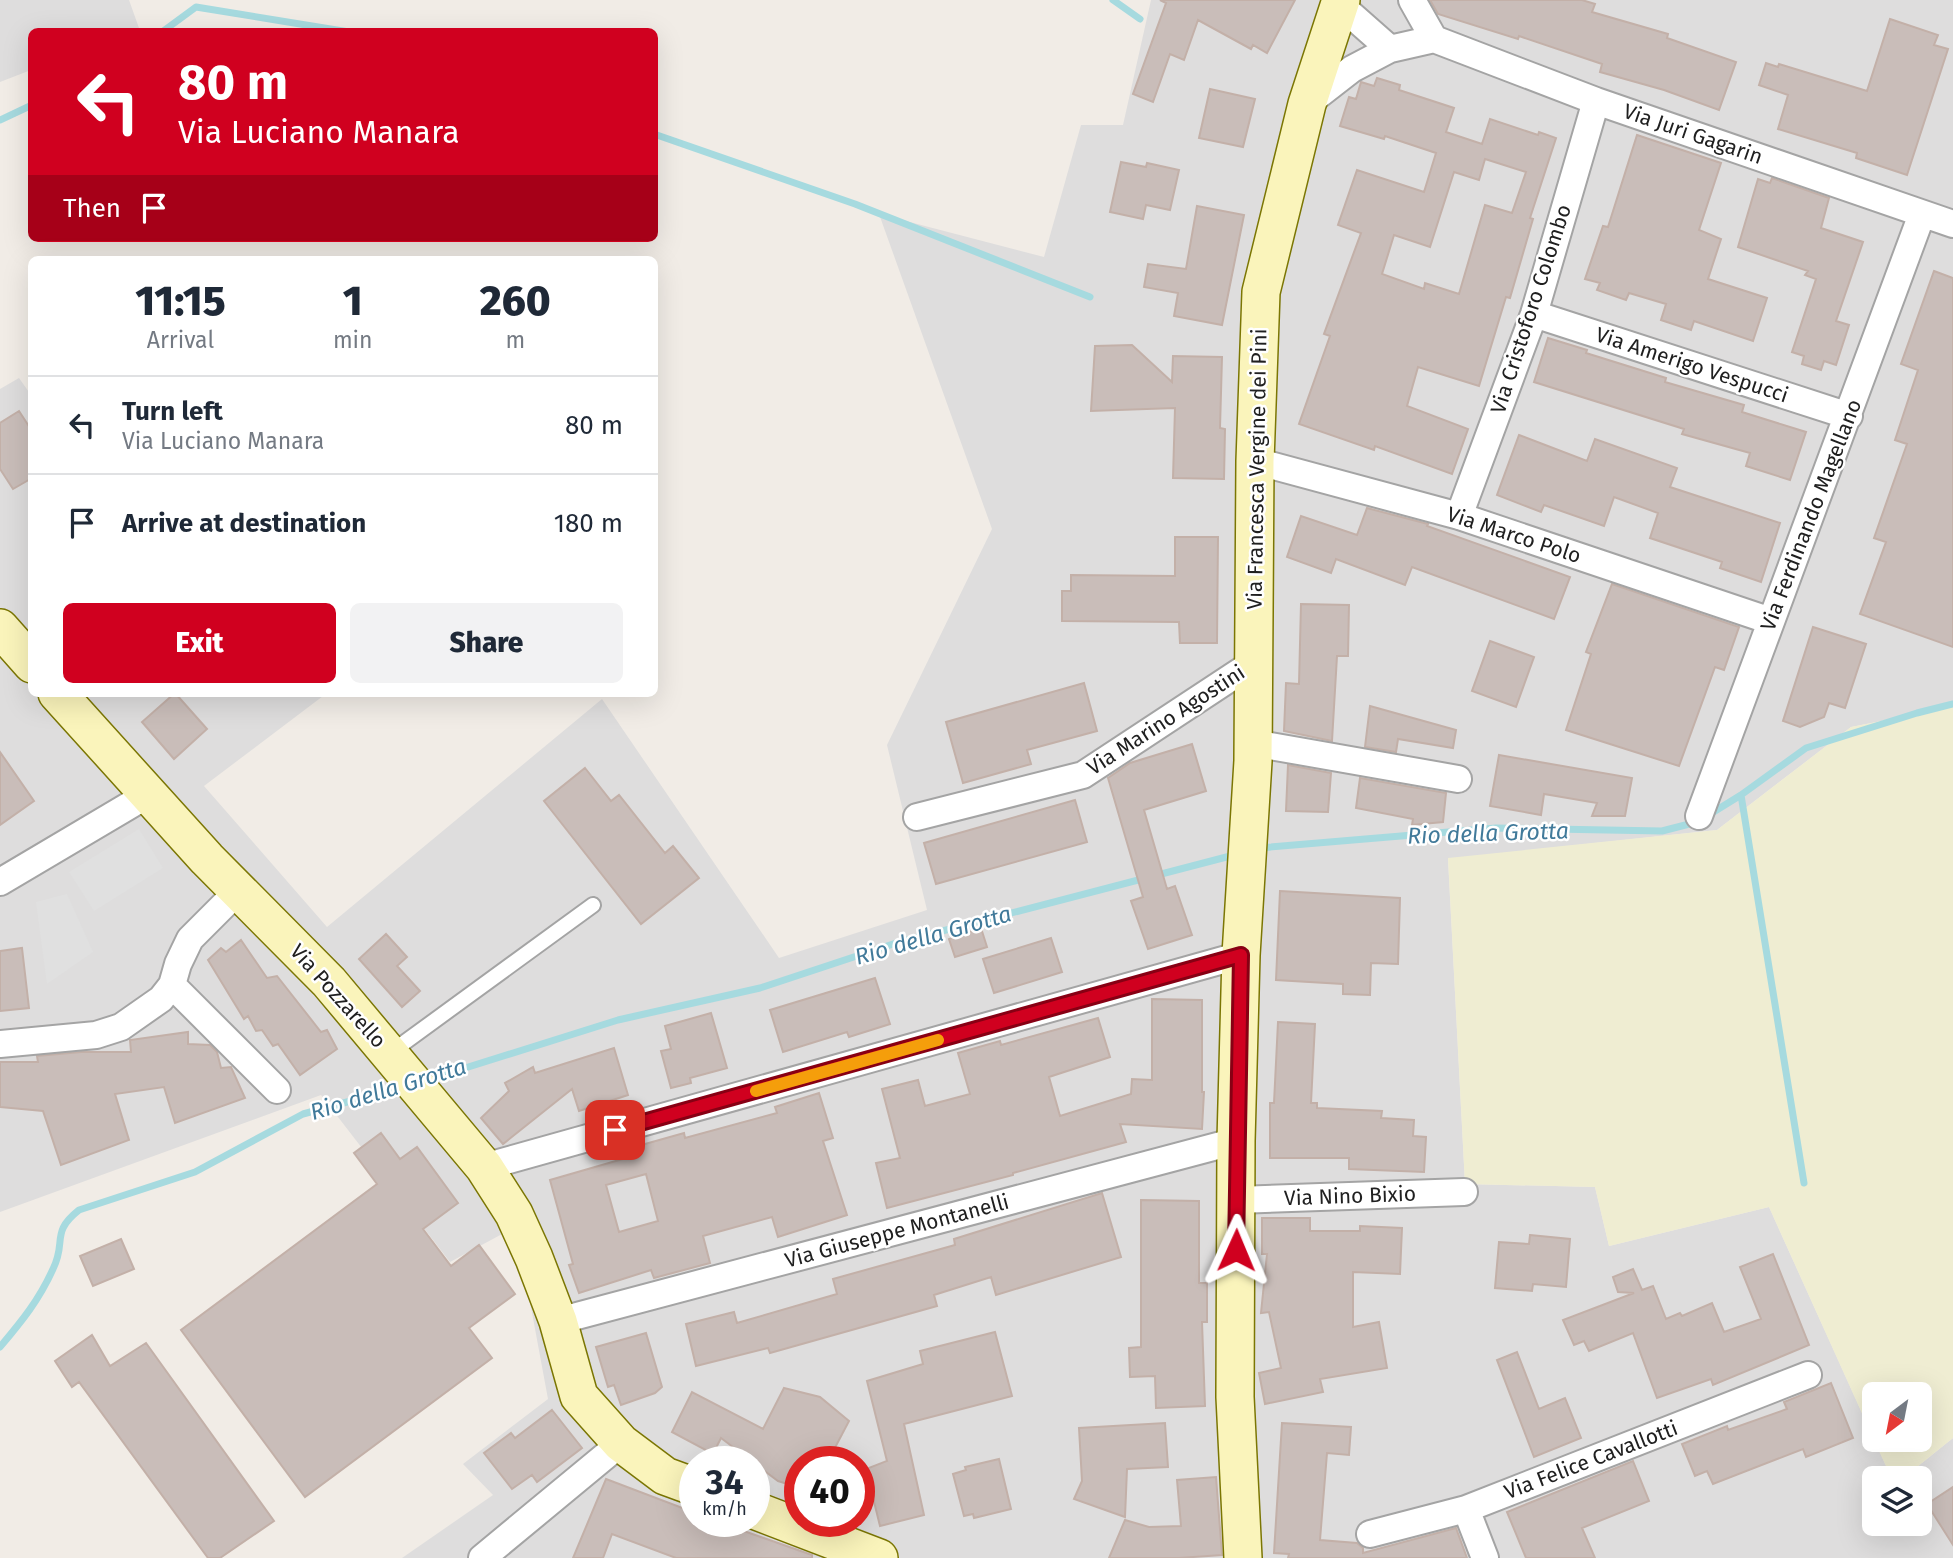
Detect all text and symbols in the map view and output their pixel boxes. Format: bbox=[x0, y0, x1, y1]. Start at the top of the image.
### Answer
text: 80 m bbox=[178, 53, 288, 112]
icon: left bbox=[63, 56, 154, 147]
street label: Via Juri Gagarin bbox=[1620, 98, 1766, 170]
text: Via Luciano Manara bbox=[178, 113, 460, 151]
icon: arrive bbox=[135, 189, 173, 227]
text: Then bbox=[63, 193, 121, 224]
street label: Via Cristoforo Colombo bbox=[1485, 201, 1577, 417]
text: 11:15 bbox=[135, 276, 226, 326]
text: 1 bbox=[343, 276, 363, 326]
text: 260 bbox=[480, 276, 551, 326]
street label: Via Amerigo Vespucci bbox=[1592, 322, 1792, 408]
text: Arrival bbox=[147, 326, 214, 354]
text: min bbox=[333, 326, 373, 354]
text: m bbox=[505, 326, 525, 354]
street label: Via Francesca Vergine dei Pini bbox=[1242, 328, 1272, 610]
text: Turn left bbox=[122, 396, 223, 427]
street label: Via Ferdinando Magellano bbox=[1755, 396, 1867, 634]
icon: left bbox=[63, 406, 101, 444]
text: 80 m bbox=[565, 410, 623, 441]
text: Via Luciano Manara bbox=[122, 427, 324, 455]
street label: Via Marco Polo bbox=[1444, 501, 1584, 569]
icon: arrive bbox=[63, 504, 101, 542]
text: Arrive at destination bbox=[122, 508, 366, 539]
text: 180 m bbox=[554, 508, 623, 539]
button: Exit bbox=[63, 603, 336, 683]
button: Share bbox=[350, 603, 623, 683]
street label: Via Marino Agostini bbox=[1082, 659, 1250, 781]
water label: Rio della Grotta bbox=[1407, 816, 1569, 850]
water label: Rio della Grotta bbox=[851, 899, 1015, 971]
street label: Via Pozzarello bbox=[284, 939, 392, 1053]
water label: Rio della Grotta bbox=[307, 1052, 469, 1126]
pin bbox=[585, 1100, 645, 1160]
icon: arrive bbox=[596, 1111, 634, 1149]
street label: Via Nino Bixio bbox=[1284, 1181, 1416, 1211]
street label: Via Giuseppe Montanelli bbox=[782, 1189, 1012, 1273]
position arrow bbox=[1199, 1213, 1273, 1287]
north arrow bbox=[1862, 1382, 1932, 1452]
map controls bbox=[1862, 1382, 1932, 1536]
street label: Via Felice Cavallotti bbox=[1501, 1415, 1681, 1505]
speed limit sign: 40 bbox=[784, 1446, 875, 1537]
text: 34 bbox=[706, 1461, 743, 1503]
button: layers bbox=[1862, 1466, 1932, 1536]
text: km/h bbox=[702, 1498, 747, 1520]

